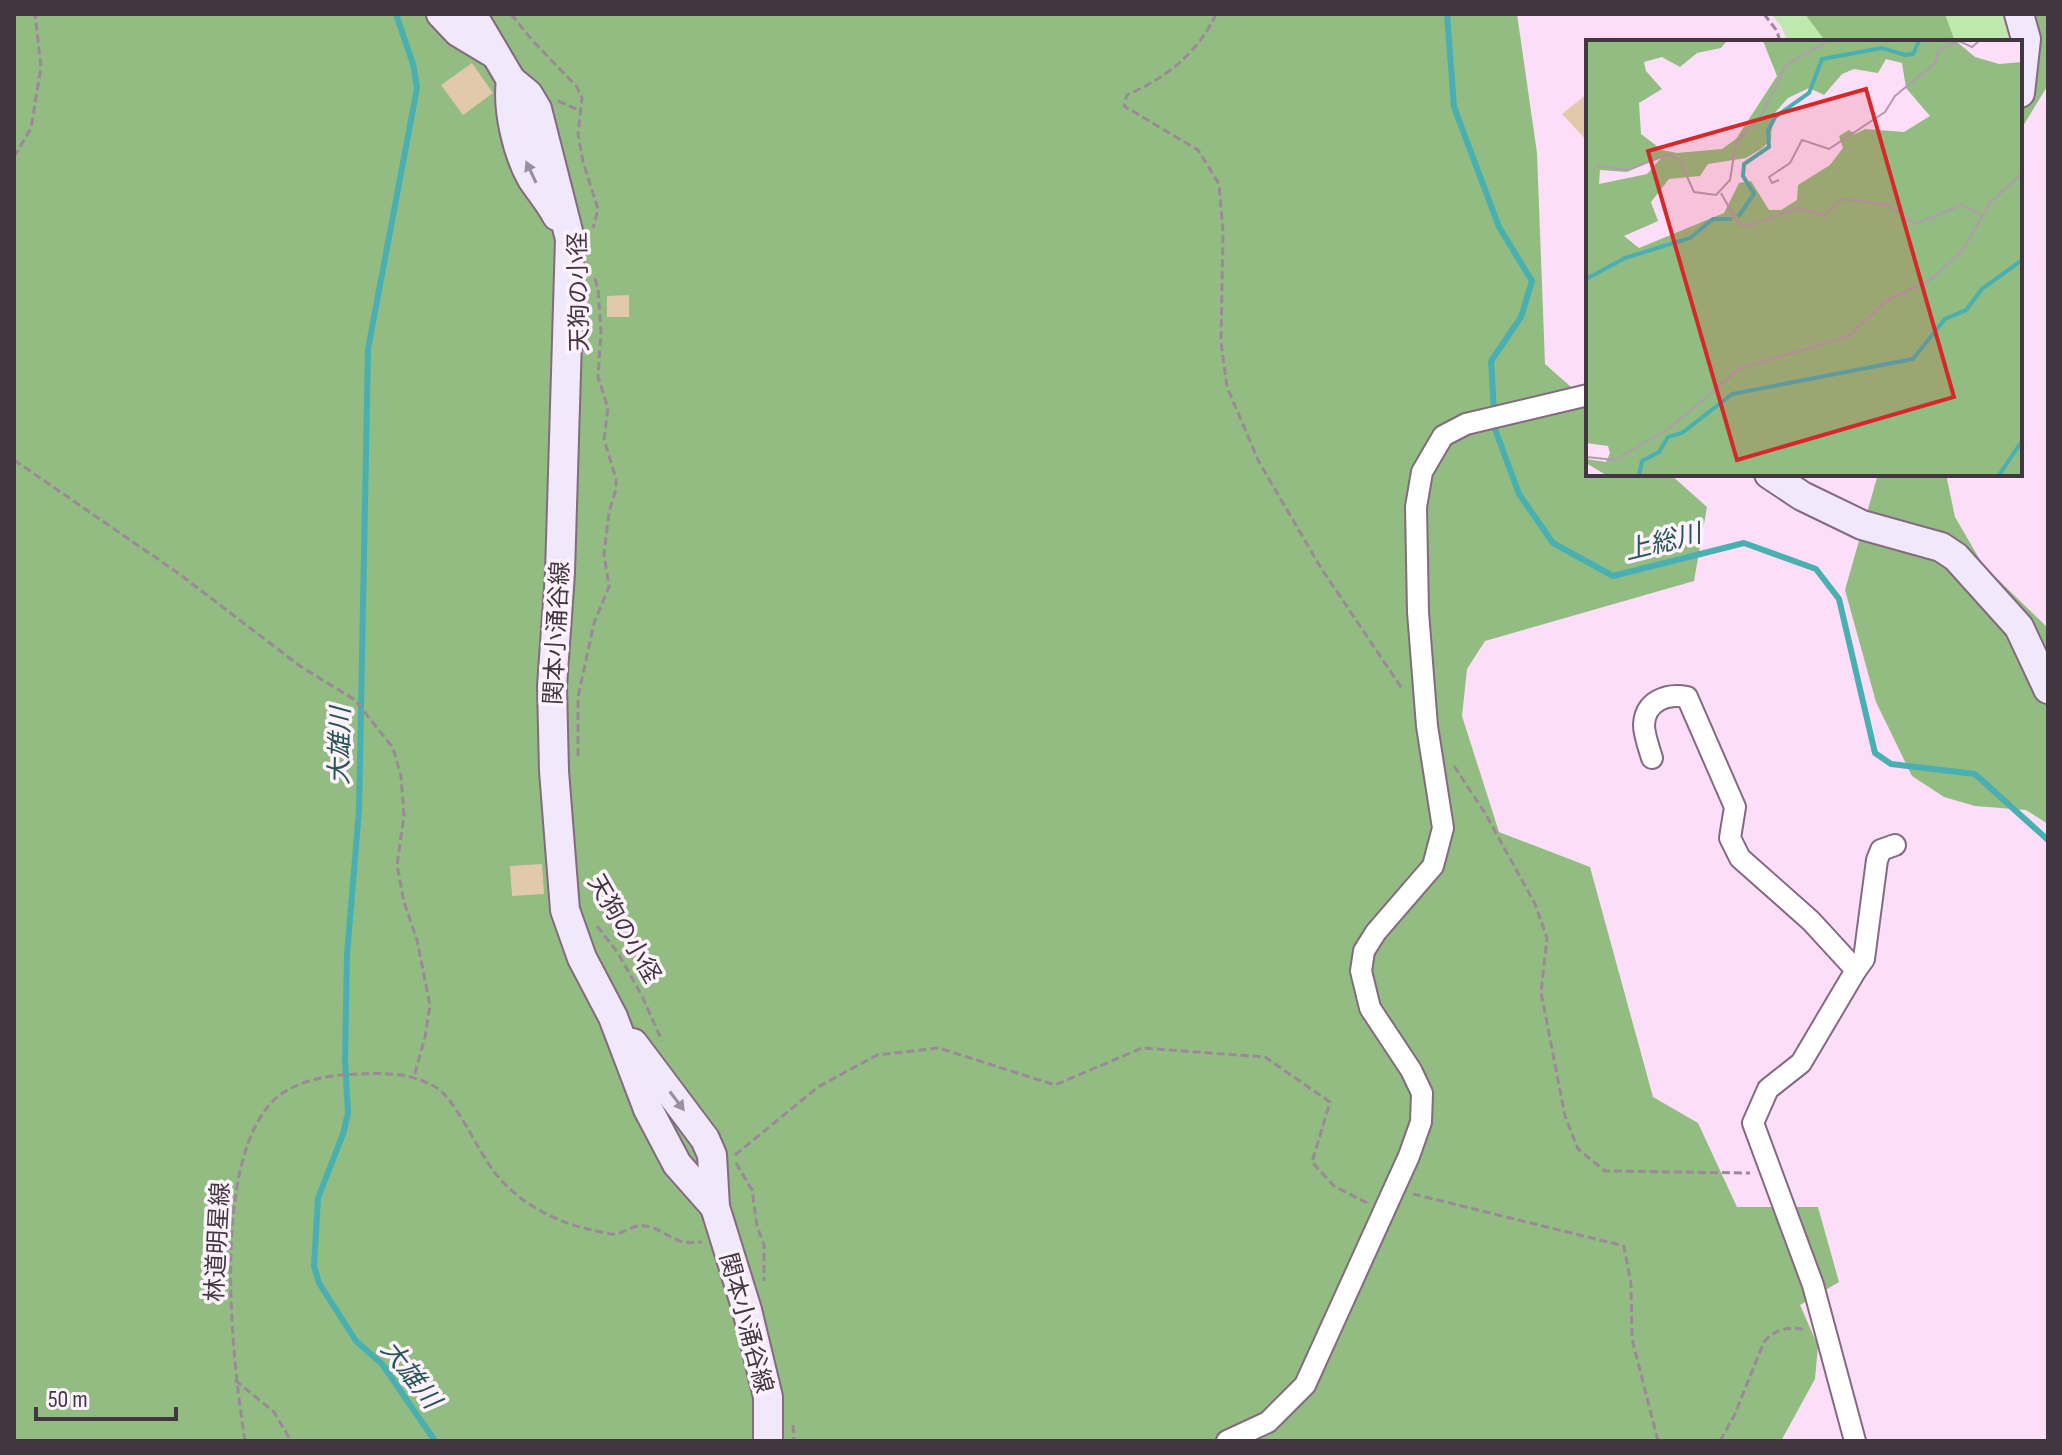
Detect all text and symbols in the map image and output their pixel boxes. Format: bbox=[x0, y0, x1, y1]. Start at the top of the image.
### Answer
inset map bbox=[1586, 40, 2022, 476]
one-way arrow bbox=[524, 160, 537, 184]
street label: 天狗の小径 bbox=[563, 232, 595, 352]
water label: 上総川 bbox=[1621, 518, 1707, 567]
street label: 関本小涌谷線 bbox=[539, 560, 575, 706]
water label: 大雄川 bbox=[325, 704, 357, 785]
street label: 天狗の小径 bbox=[581, 870, 667, 988]
one-way arrow bbox=[668, 1091, 684, 1111]
street label: 林道明星線 bbox=[200, 1181, 236, 1303]
street label: 関本小涌谷線 bbox=[713, 1250, 779, 1396]
water label: 大雄川 bbox=[374, 1335, 448, 1418]
scale bar bbox=[36, 1371, 176, 1421]
text: 50 m bbox=[48, 1385, 88, 1414]

